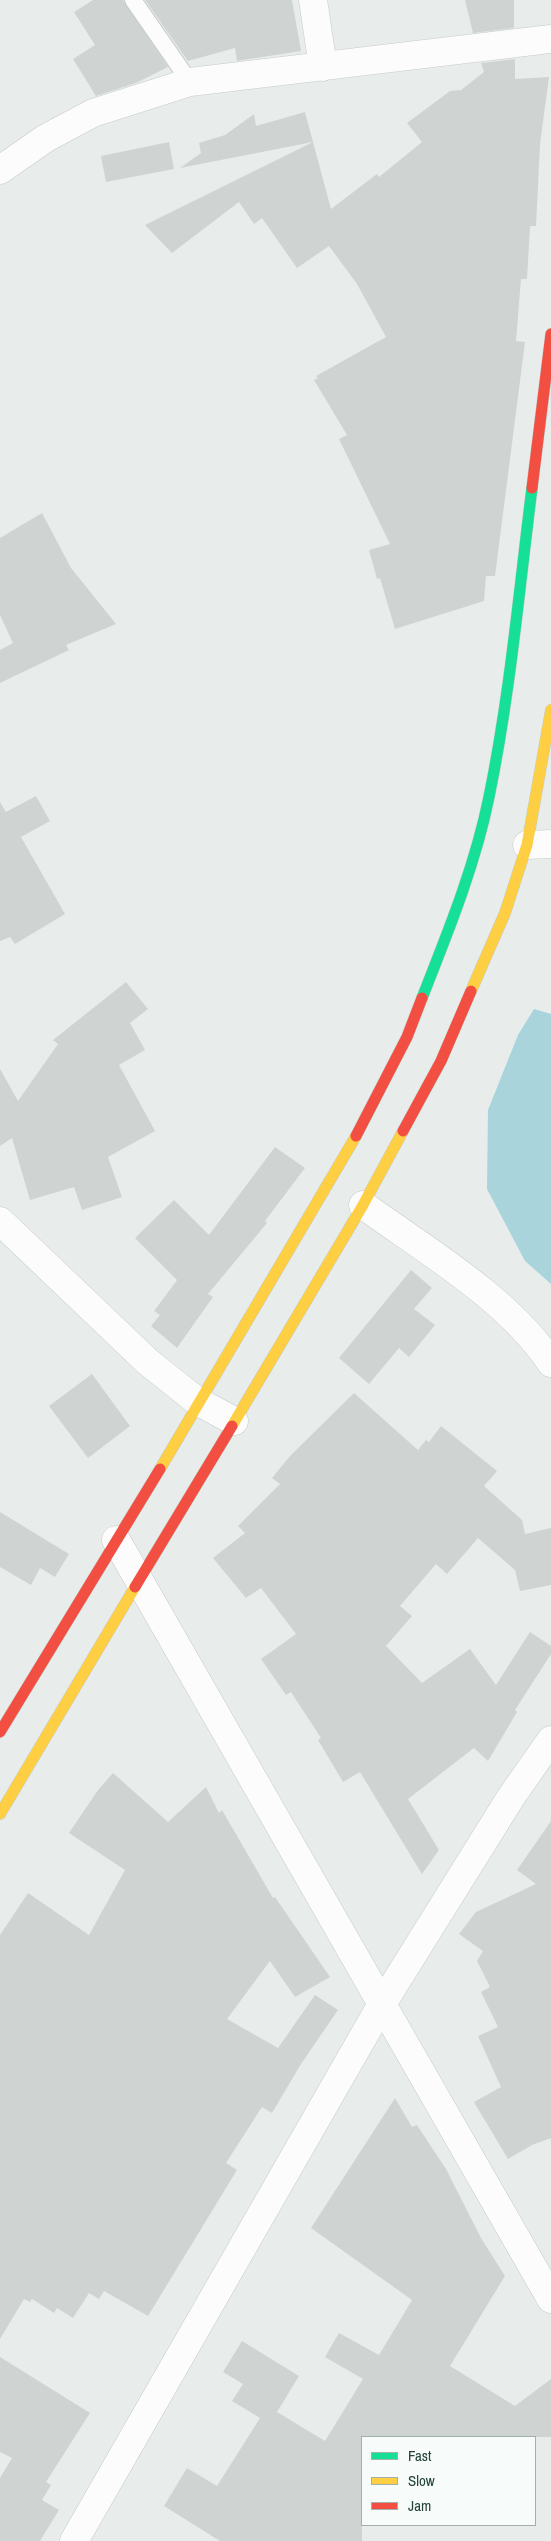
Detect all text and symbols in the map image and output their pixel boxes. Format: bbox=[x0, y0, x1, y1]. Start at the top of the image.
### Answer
legend bbox=[361, 2436, 536, 2526]
text: Fast bbox=[408, 2445, 431, 2466]
text: Slow bbox=[408, 2470, 435, 2491]
text: Jam bbox=[408, 2495, 431, 2516]

